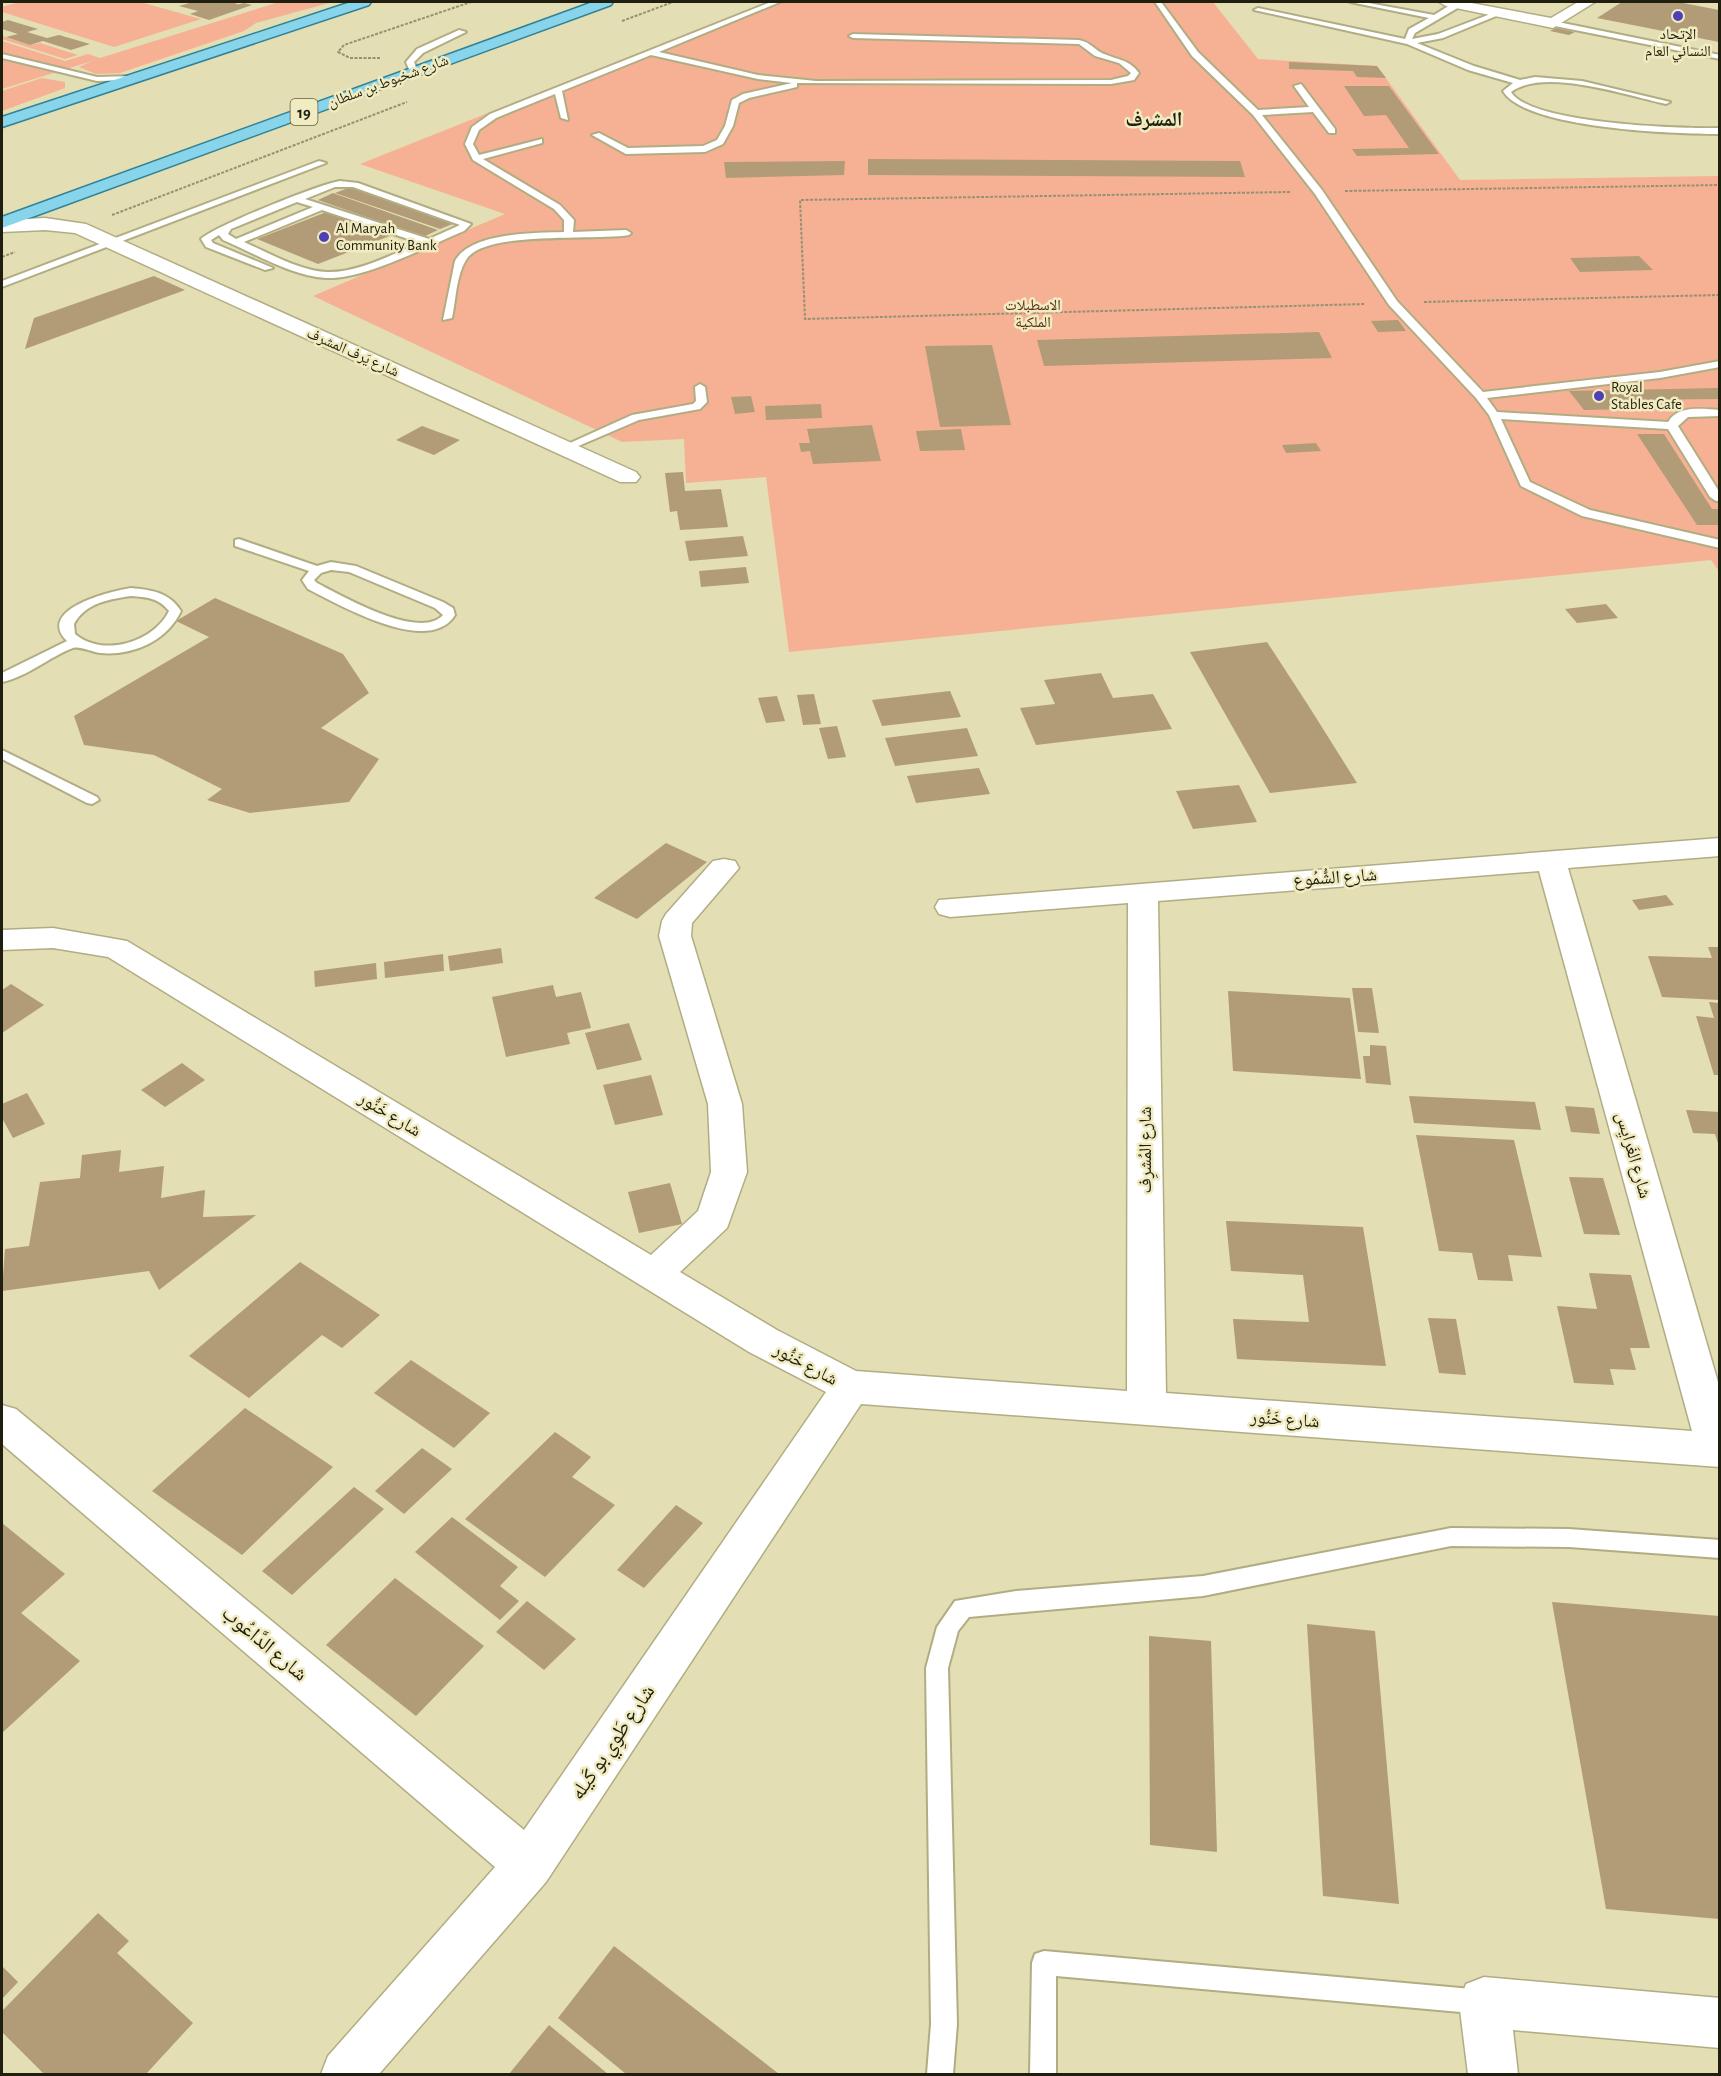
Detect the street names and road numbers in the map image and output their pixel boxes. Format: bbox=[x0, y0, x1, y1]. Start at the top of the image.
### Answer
street label: شارع شخبوط بن سلطان bbox=[326, 53, 451, 112]
road number: 19 bbox=[290, 99, 318, 125]
street label: شارع يَرف المشرف bbox=[304, 325, 401, 381]
street label: شارع الشُّمُوع bbox=[1292, 865, 1378, 891]
street label: شارع خَنُّور bbox=[354, 1088, 424, 1141]
street label: شارع المُشرِف bbox=[1137, 1106, 1158, 1194]
street label: شارع الغَرايِس bbox=[1610, 1110, 1654, 1201]
street label: شارع خَنُّور bbox=[769, 1339, 841, 1390]
street label: شارع خَنُّور bbox=[1249, 1408, 1320, 1432]
street label: شارع الدَّاعُوب bbox=[217, 1601, 312, 1687]
street label: شارع طَوِي بو كَيله bbox=[566, 1681, 663, 1806]

